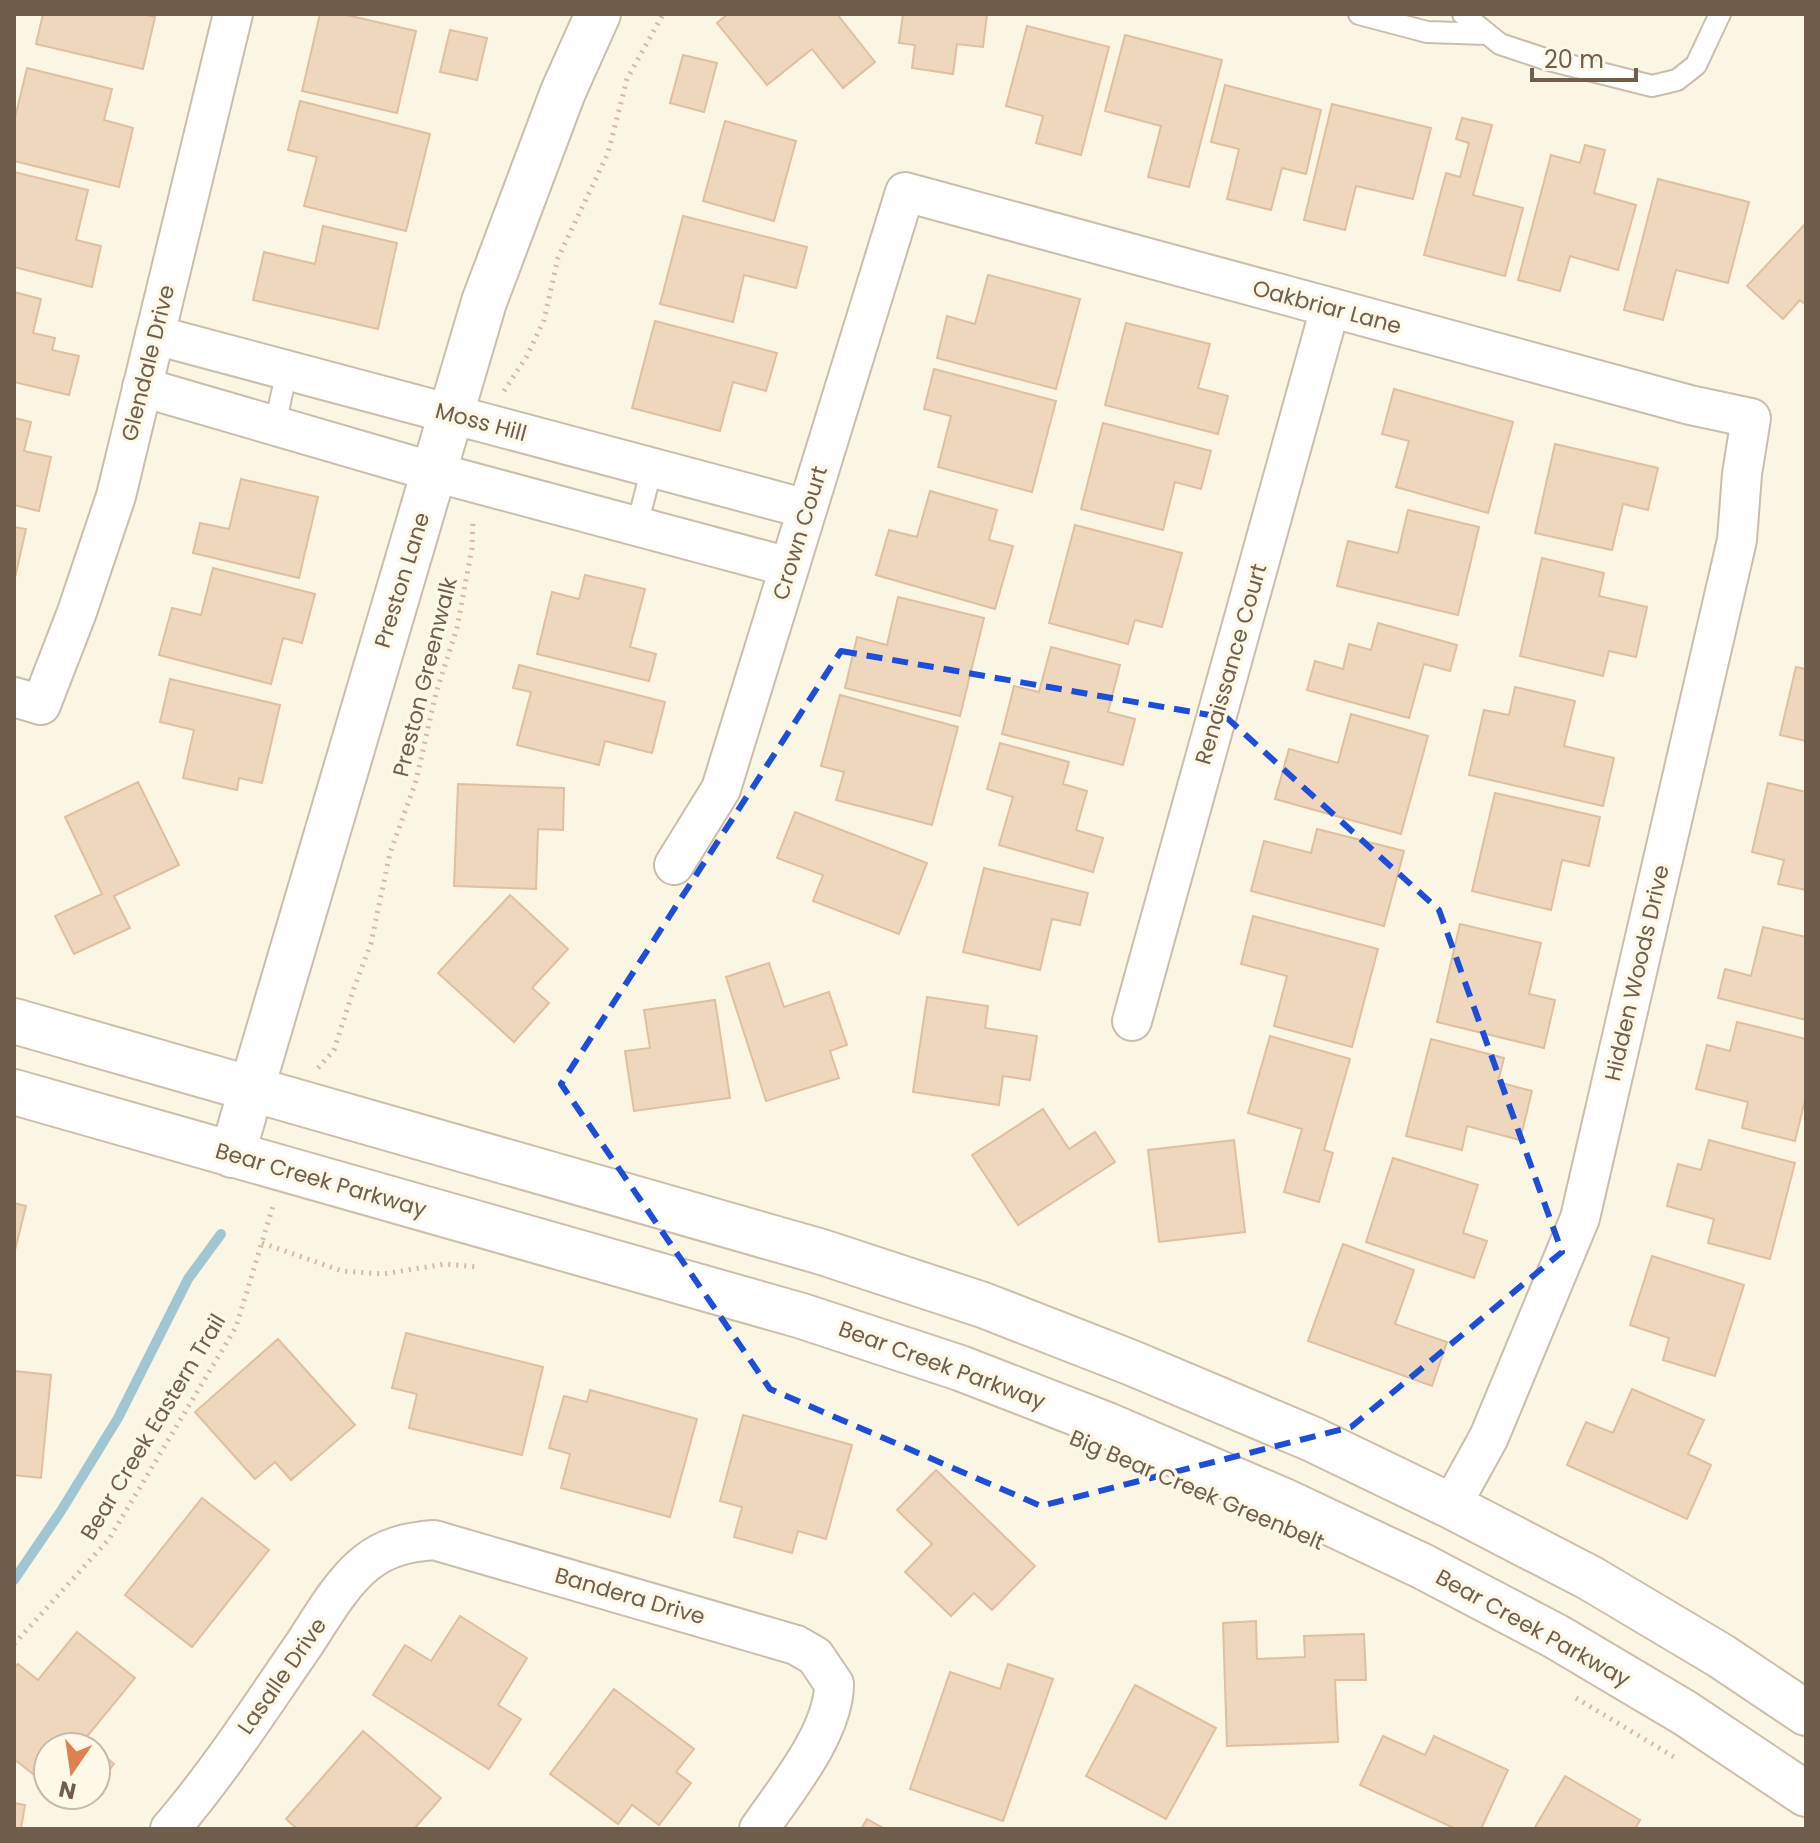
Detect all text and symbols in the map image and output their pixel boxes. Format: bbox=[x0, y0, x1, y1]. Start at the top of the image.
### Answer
scale bar bbox=[1532, 32, 1636, 82]
text: 20 m bbox=[1544, 43, 1604, 76]
street label: Oakbriar Lane bbox=[1249, 272, 1405, 342]
street label: Glendale Drive bbox=[114, 282, 182, 444]
street label: Moss Hill bbox=[432, 395, 530, 449]
street label: Crown Court bbox=[765, 462, 835, 604]
street label: Preston Lane bbox=[367, 508, 437, 652]
street label: Renaissance Court bbox=[1187, 560, 1275, 768]
street label: Preston Greenwalk bbox=[385, 573, 465, 780]
street label: Hidden Woods Drive bbox=[1597, 862, 1677, 1084]
street label: Bear Creek Parkway bbox=[212, 1135, 431, 1225]
street label: Bear Creek Eastern Trail bbox=[73, 1308, 233, 1546]
street label: Bear Creek Parkway bbox=[834, 1313, 1050, 1417]
street label: Big Bear Creek Greenbelt bbox=[1065, 1422, 1329, 1558]
street label: Bandera Drive bbox=[551, 1560, 709, 1632]
street label: Bear Creek Parkway bbox=[1430, 1562, 1636, 1695]
street label: Lasalle Drive bbox=[230, 1611, 334, 1741]
north arrow bbox=[32, 1731, 112, 1811]
text: N bbox=[56, 1773, 79, 1807]

